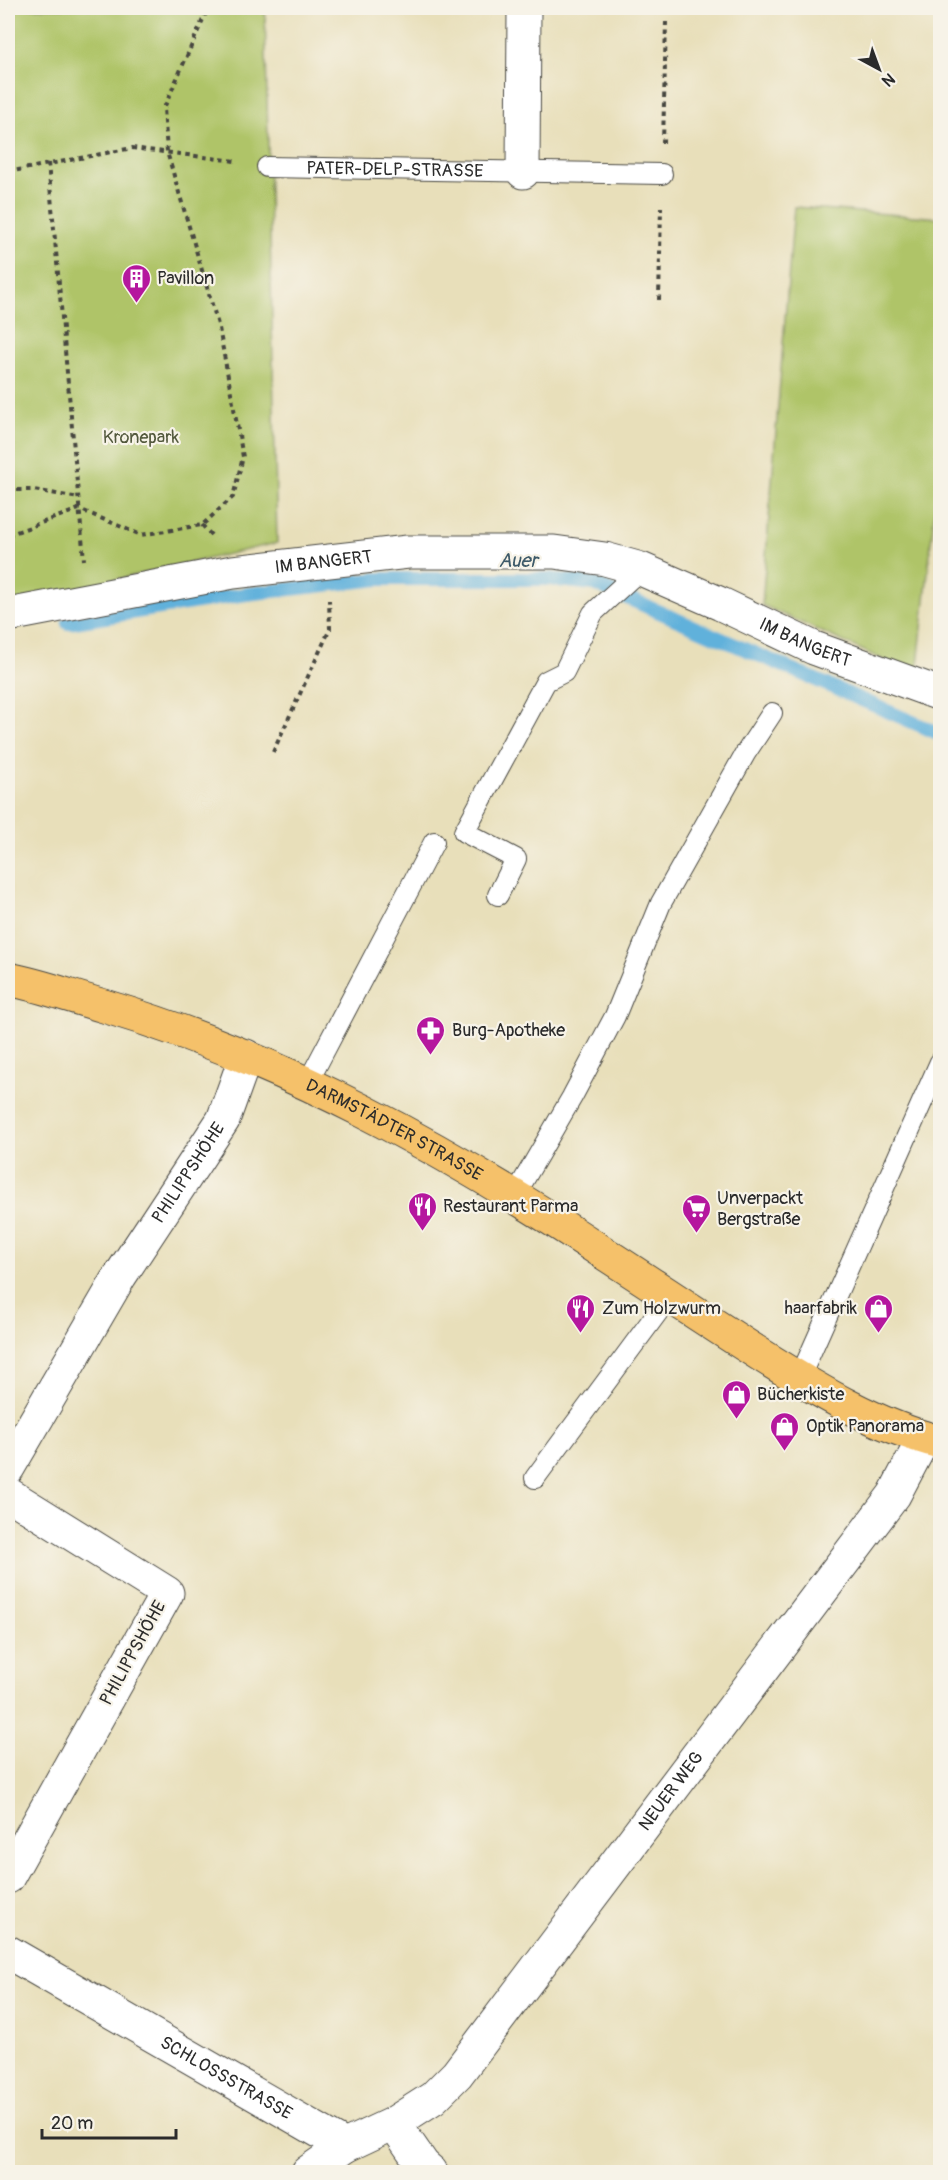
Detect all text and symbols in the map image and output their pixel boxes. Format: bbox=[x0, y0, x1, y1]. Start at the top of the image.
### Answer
north arrow bbox=[849, 39, 909, 99]
text: N bbox=[877, 68, 899, 91]
street label: PATER-DELP-STRASSE bbox=[306, 156, 484, 182]
building icon: Pavillon bbox=[120, 262, 152, 304]
place label: Pavillon bbox=[157, 267, 214, 290]
park label: Kronepark bbox=[103, 426, 180, 449]
street label: IM BANGERT bbox=[273, 545, 373, 579]
water label: Auer bbox=[498, 548, 540, 573]
street label: IM BANGERT bbox=[756, 612, 854, 672]
pharmacy icon: Burg-Apotheke bbox=[415, 1014, 447, 1056]
place label: Burg-Apotheke bbox=[452, 1019, 565, 1042]
street label: DARMSTÄDTER STRASSE bbox=[302, 1073, 487, 1186]
street label: PHILIPPSHÖHE bbox=[147, 1118, 230, 1228]
place label: Unverpackt Bergstraße bbox=[717, 1187, 804, 1231]
restaurant icon: Restaurant Parma bbox=[406, 1190, 438, 1232]
supermarket icon: Unverpackt Bergstraße bbox=[680, 1192, 712, 1234]
place label: Restaurant Parma bbox=[443, 1195, 578, 1218]
restaurant icon: Zum Holzwurm bbox=[565, 1292, 597, 1334]
shop icon: haarfabrik bbox=[862, 1292, 894, 1334]
place label: Zum Holzwurm bbox=[602, 1297, 721, 1320]
place label: haarfabrik bbox=[784, 1297, 857, 1320]
shop icon: Bücherkiste bbox=[720, 1378, 752, 1420]
place label: Bücherkiste bbox=[757, 1383, 844, 1406]
shop icon: Optik Panorama bbox=[769, 1410, 801, 1452]
place label: Optik Panorama bbox=[806, 1415, 924, 1438]
street label: PHILIPPSHÖHE bbox=[95, 1597, 171, 1709]
street label: NEUER WEG bbox=[633, 1746, 708, 1835]
street label: SCHLOSSSTRASSE bbox=[156, 2031, 297, 2125]
scale bar bbox=[42, 2102, 176, 2140]
text: 20 m bbox=[51, 2112, 93, 2135]

